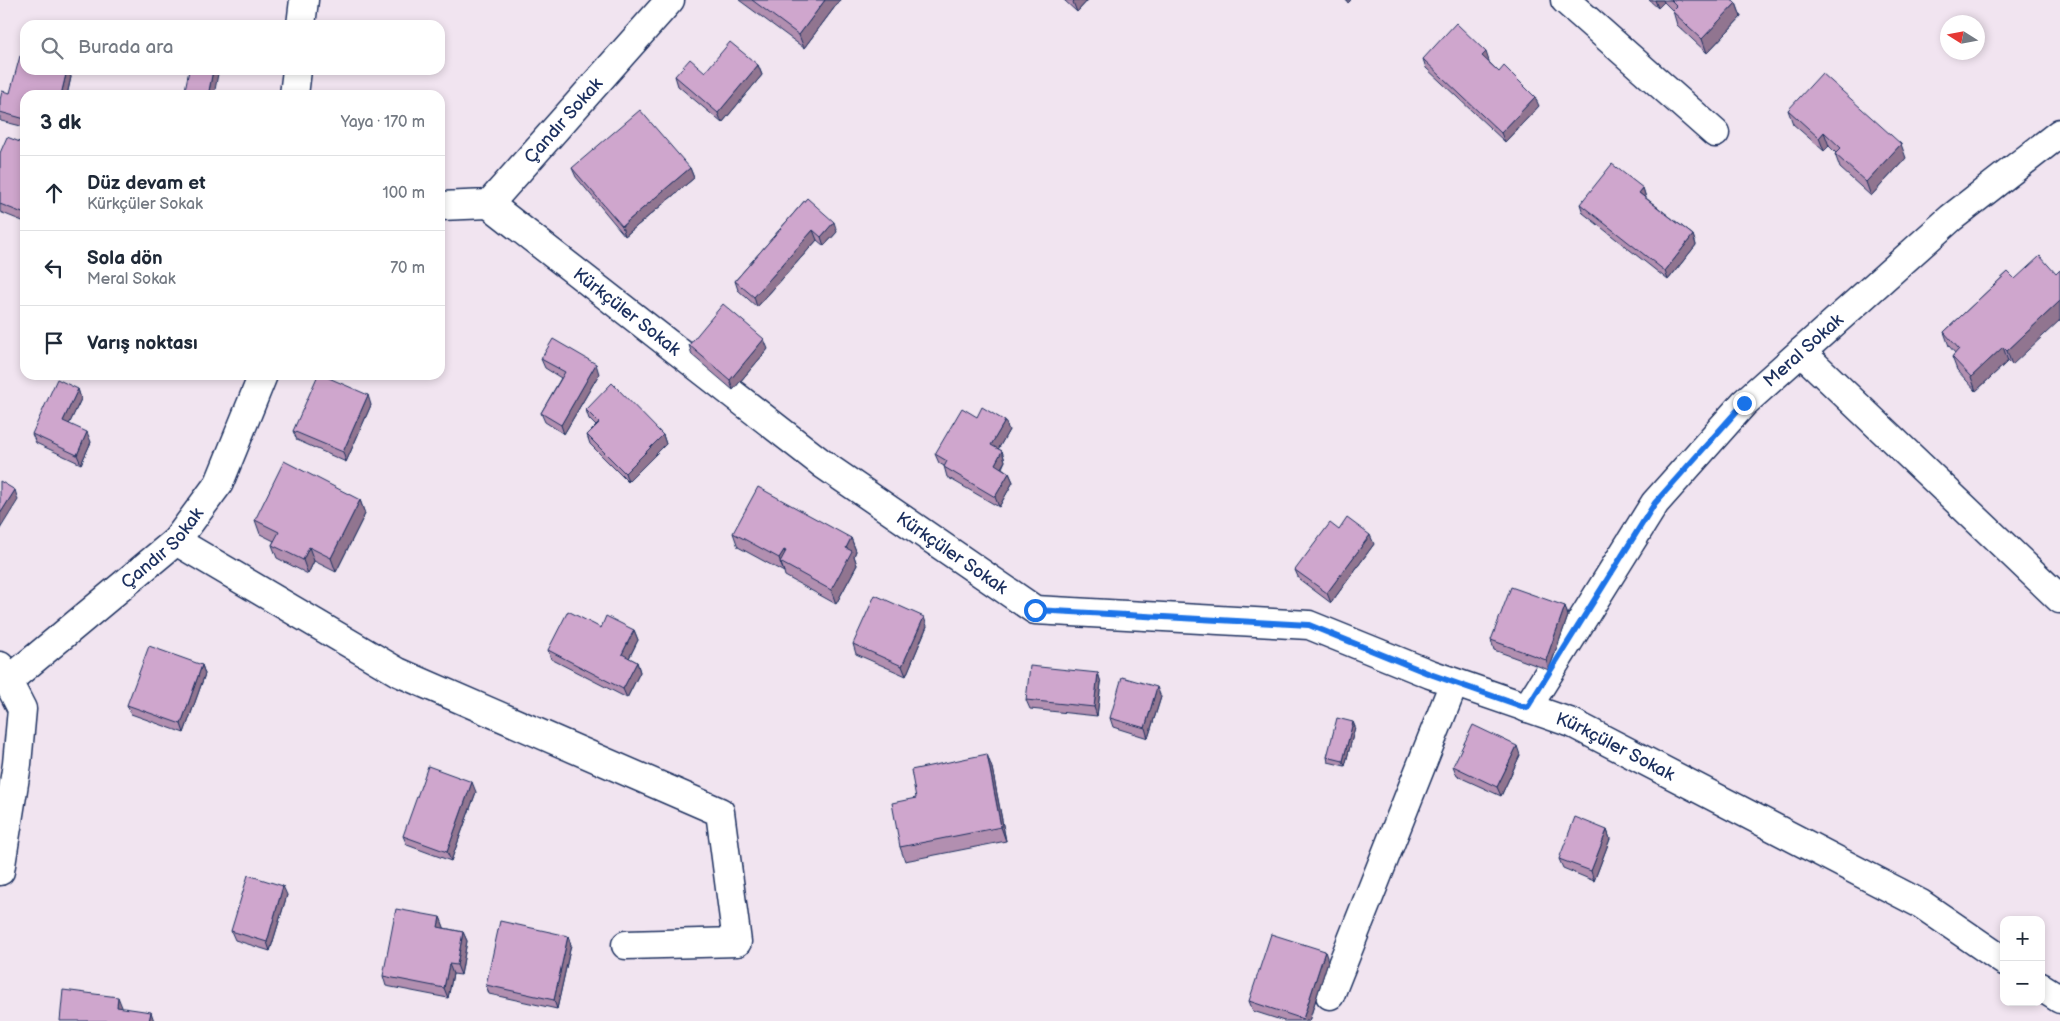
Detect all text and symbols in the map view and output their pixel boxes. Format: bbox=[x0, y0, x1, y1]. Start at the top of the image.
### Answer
north arrow bbox=[1940, 15, 1985, 60]
search box bbox=[20, 20, 445, 75]
icon: search bbox=[38, 34, 66, 62]
text: Burada ara bbox=[78, 36, 174, 59]
street label: Çandır Sokak bbox=[520, 73, 607, 168]
text: 3 dk bbox=[40, 110, 81, 135]
text: Yaya · 170 m bbox=[341, 113, 425, 132]
text: Düz devam et bbox=[87, 172, 206, 195]
icon: ahead bbox=[40, 179, 68, 207]
text: 100 m bbox=[382, 184, 425, 203]
text: Kürkçüler Sokak bbox=[87, 195, 203, 214]
text: Sola dön bbox=[87, 247, 163, 270]
icon: left bbox=[40, 254, 68, 282]
text: 70 m bbox=[390, 259, 425, 278]
street label: Kürkçüler Sokak bbox=[569, 264, 685, 360]
text: Meral Sokak bbox=[87, 270, 176, 289]
street label: Meral Sokak bbox=[1759, 309, 1848, 391]
icon: arrive bbox=[40, 329, 68, 357]
text: Varış noktası bbox=[87, 332, 198, 355]
route end bbox=[1733, 392, 1756, 415]
street label: Çandır Sokak bbox=[117, 504, 208, 593]
street label: Kürkçüler Sokak bbox=[892, 508, 1012, 599]
route start bbox=[1024, 599, 1047, 622]
street label: Kürkçüler Sokak bbox=[1553, 708, 1678, 785]
map controls bbox=[2000, 916, 2045, 1006]
button: + bbox=[2000, 916, 2045, 961]
button: − bbox=[2000, 961, 2045, 1006]

